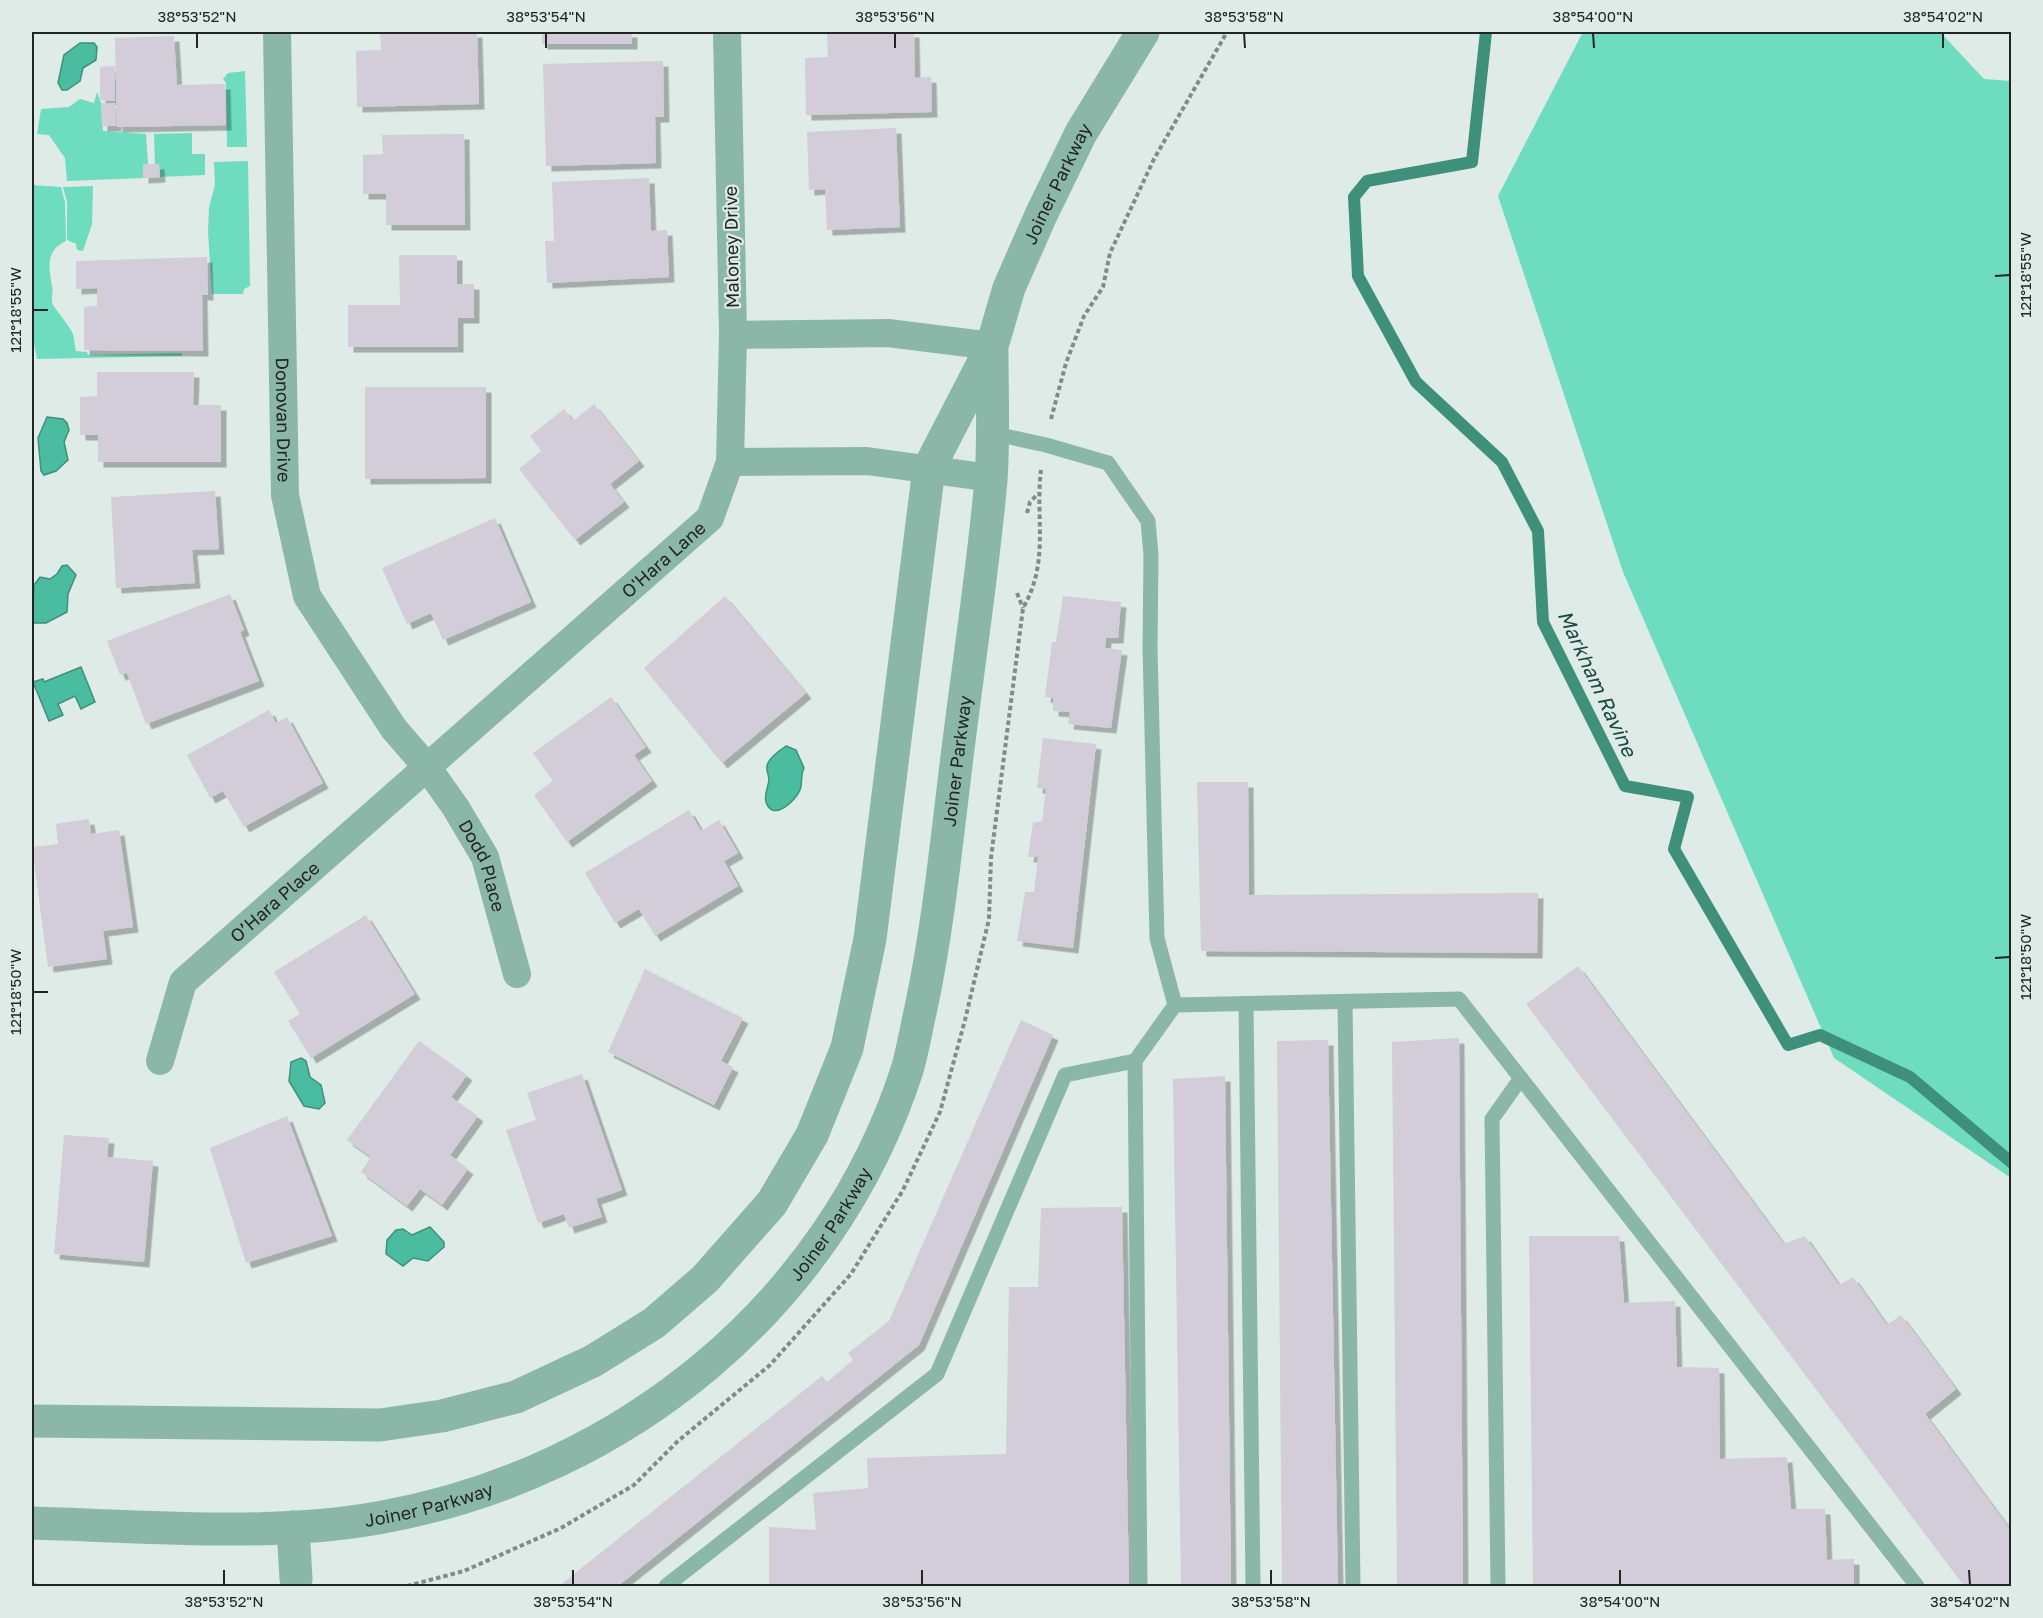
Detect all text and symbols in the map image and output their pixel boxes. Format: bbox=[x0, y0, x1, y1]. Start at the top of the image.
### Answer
text: 38°53'52"N bbox=[157, 7, 237, 25]
text: 38°53'54"N bbox=[506, 7, 586, 25]
text: 38°53'56"N bbox=[855, 7, 935, 25]
text: 38°53'58"N bbox=[1204, 7, 1284, 25]
text: 38°54'00"N bbox=[1553, 7, 1633, 25]
text: 38°54'02"N bbox=[1903, 7, 1983, 25]
street label: Joiner Parkway bbox=[1019, 119, 1096, 248]
street label: Maloney Drive bbox=[719, 186, 743, 308]
text: 121°18'55"W bbox=[2016, 232, 2034, 318]
text: 121°18'55"W bbox=[6, 267, 24, 353]
street label: Donovan Drive bbox=[272, 357, 296, 483]
street label: O'Hara Lane bbox=[617, 516, 710, 602]
water label: Markham Ravine bbox=[1554, 606, 1643, 761]
street label: Joiner Parkway bbox=[938, 694, 976, 828]
street label: Dodd Place bbox=[454, 815, 510, 914]
street label: O’Hara Place bbox=[225, 856, 324, 947]
text: 121°18'50"W bbox=[2016, 914, 2034, 1000]
text: 121°18'50"W bbox=[6, 949, 24, 1035]
street label: Joiner Parkway bbox=[784, 1163, 875, 1285]
street label: Joiner Parkway bbox=[363, 1477, 496, 1531]
text: 38°53'52"N bbox=[184, 1592, 264, 1610]
text: 38°53'54"N bbox=[533, 1592, 613, 1610]
text: 38°53'56"N bbox=[882, 1592, 962, 1610]
text: 38°53'58"N bbox=[1231, 1592, 1311, 1610]
text: 38°54'00"N bbox=[1580, 1592, 1660, 1610]
text: 38°54'02"N bbox=[1930, 1592, 2010, 1610]

